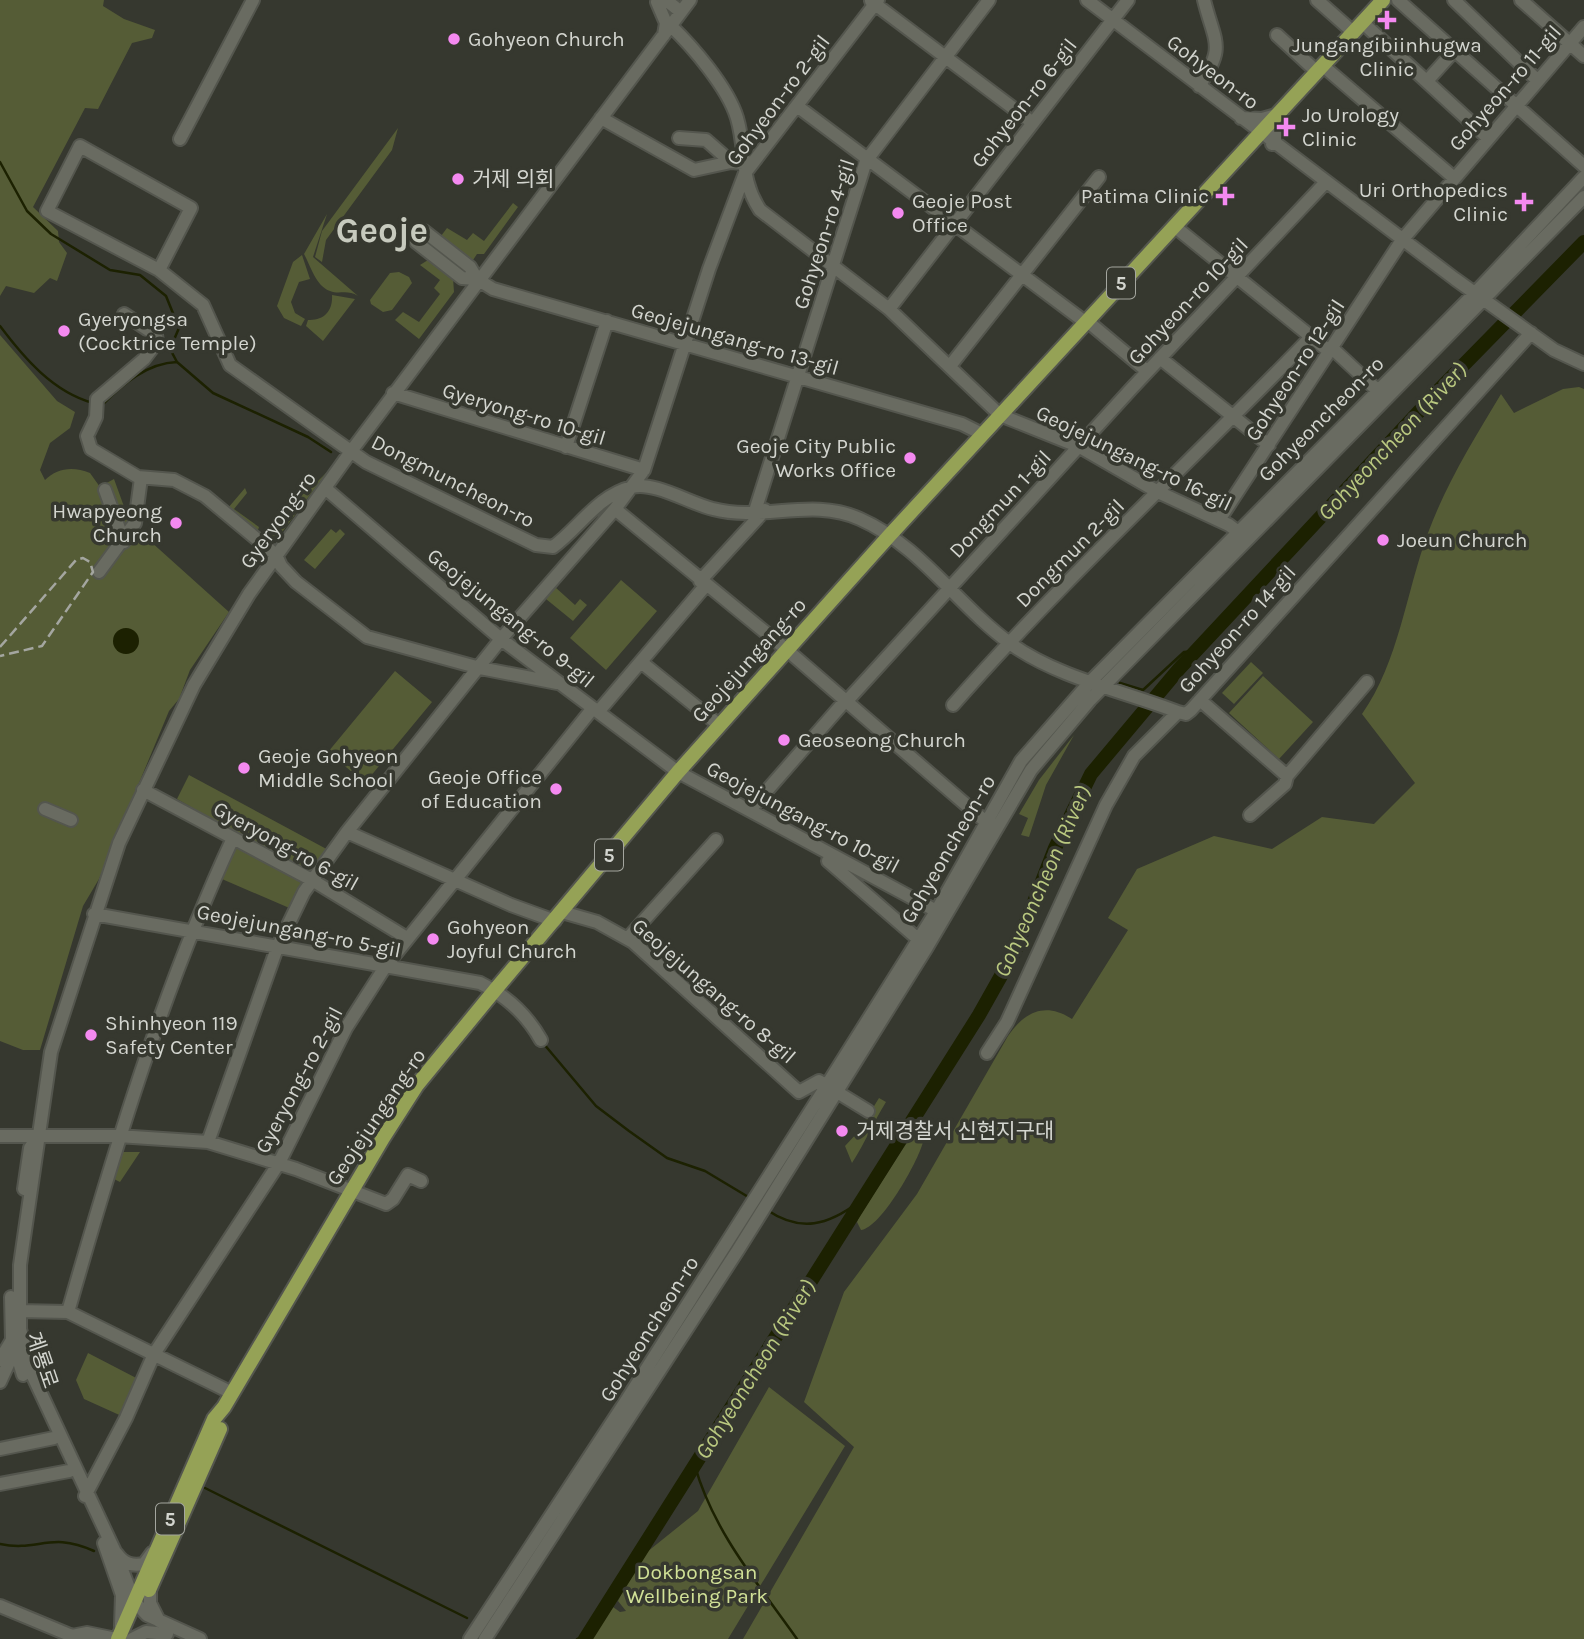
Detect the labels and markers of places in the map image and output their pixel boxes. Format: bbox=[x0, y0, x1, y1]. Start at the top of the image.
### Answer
marker: Jungangibiinhugwa Clinic bbox=[1377, 10, 1397, 30]
place label: Gohyeon Church bbox=[468, 27, 625, 51]
marker: Gohyeon Church bbox=[446, 31, 462, 47]
place label: Jungangibiinhugwa Clinic bbox=[1292, 33, 1482, 81]
place label: Jo Urology Clinic bbox=[1302, 103, 1399, 151]
marker: Jo Urology Clinic bbox=[1276, 117, 1296, 137]
place label: 거제 의회 bbox=[472, 167, 554, 191]
marker: 거제 의회 bbox=[450, 171, 466, 187]
place label: Uri Orthopedics Clinic bbox=[1359, 178, 1508, 226]
place label: Patima Clinic bbox=[1081, 184, 1209, 208]
marker: Patima Clinic bbox=[1215, 186, 1235, 206]
place label: Geoje Post Office bbox=[912, 189, 1012, 237]
marker: Uri Orthopedics Clinic bbox=[1514, 192, 1534, 212]
marker: Geoje Post Office bbox=[890, 205, 906, 221]
place label: Gyeryongsa (Cocktrice Temple) bbox=[78, 307, 257, 355]
marker: Gyeryongsa (Cocktrice Temple) bbox=[56, 323, 72, 339]
place label: Geoje City Public Works Office bbox=[736, 434, 896, 482]
marker: Geoje City Public Works Office bbox=[902, 450, 918, 466]
place label: Hwapyeong Church bbox=[52, 499, 162, 547]
marker: Hwapyeong Church bbox=[168, 515, 184, 531]
place label: Joeun Church bbox=[1397, 528, 1527, 552]
marker: Joeun Church bbox=[1375, 532, 1391, 548]
place label: Geoseong Church bbox=[798, 728, 966, 752]
marker: Geoseong Church bbox=[776, 732, 792, 748]
place label: Geoje Gohyeon Middle School bbox=[258, 744, 399, 792]
marker: Geoje Gohyeon Middle School bbox=[236, 760, 252, 776]
place label: Geoje Office of Education bbox=[421, 765, 542, 813]
marker: Geoje Office of Education bbox=[548, 781, 564, 797]
place label: Gohyeon Joyful Church bbox=[447, 915, 577, 963]
marker: Gohyeon Joyful Church bbox=[425, 931, 441, 947]
place label: Shinhyeon 119 Safety Center bbox=[105, 1011, 238, 1059]
marker: Shinhyeon 119 Safety Center bbox=[83, 1027, 99, 1043]
place label: 거제경찰서 신현지구대 bbox=[856, 1119, 1054, 1143]
marker: 거제경찰서 신현지구대 bbox=[834, 1123, 850, 1139]

